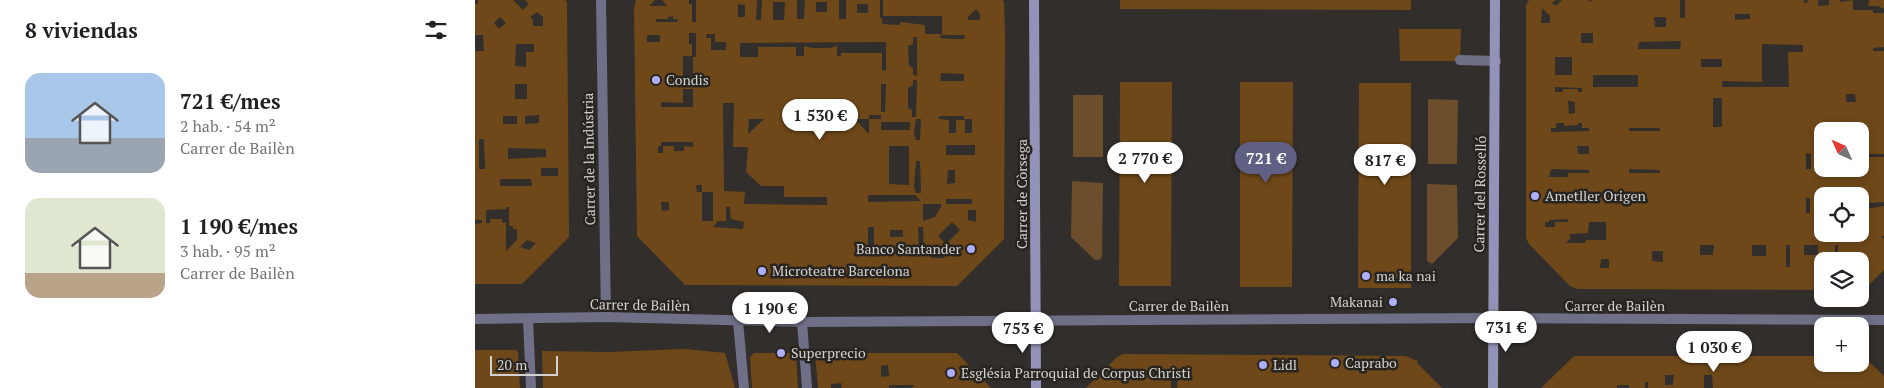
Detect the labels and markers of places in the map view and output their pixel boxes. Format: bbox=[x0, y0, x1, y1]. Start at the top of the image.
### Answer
place label: Condis bbox=[666, 70, 709, 89]
marker: Condis bbox=[650, 74, 662, 86]
pin: 1 530 € bbox=[774, 98, 866, 141]
pin: 2 770 € bbox=[1099, 142, 1191, 184]
pin: 721 € bbox=[1231, 142, 1301, 184]
pin: 817 € bbox=[1350, 144, 1420, 186]
place label: Ametller Origen bbox=[1545, 186, 1646, 205]
marker: Ametller Origen bbox=[1529, 190, 1541, 202]
place label: Banco Santander bbox=[856, 239, 962, 258]
marker: Banco Santander bbox=[965, 243, 977, 255]
place label: Microteatre Barcelona bbox=[772, 261, 910, 280]
marker: Microteatre Barcelona bbox=[756, 265, 768, 277]
place label: ma ka nai bbox=[1376, 266, 1436, 285]
marker: ma ka nai bbox=[1360, 270, 1372, 282]
pin: 1 190 € bbox=[724, 292, 816, 334]
place label: Makanai bbox=[1330, 292, 1383, 311]
marker: Makanai bbox=[1387, 296, 1399, 308]
pin: 731 € bbox=[1471, 310, 1541, 353]
pin: 753 € bbox=[988, 312, 1058, 354]
pin: 1 030 € bbox=[1668, 330, 1760, 373]
place label: Superprecio bbox=[791, 343, 866, 362]
marker: Superprecio bbox=[775, 347, 787, 359]
place label: Caprabo bbox=[1345, 353, 1397, 372]
place label: Lidl bbox=[1273, 355, 1297, 374]
marker: Caprabo bbox=[1329, 357, 1341, 369]
marker: Lidl bbox=[1257, 359, 1269, 371]
place label: Església Parroquial de Corpus Christi bbox=[961, 363, 1191, 382]
marker: Església Parroquial de Corpus Christi bbox=[945, 367, 957, 379]

